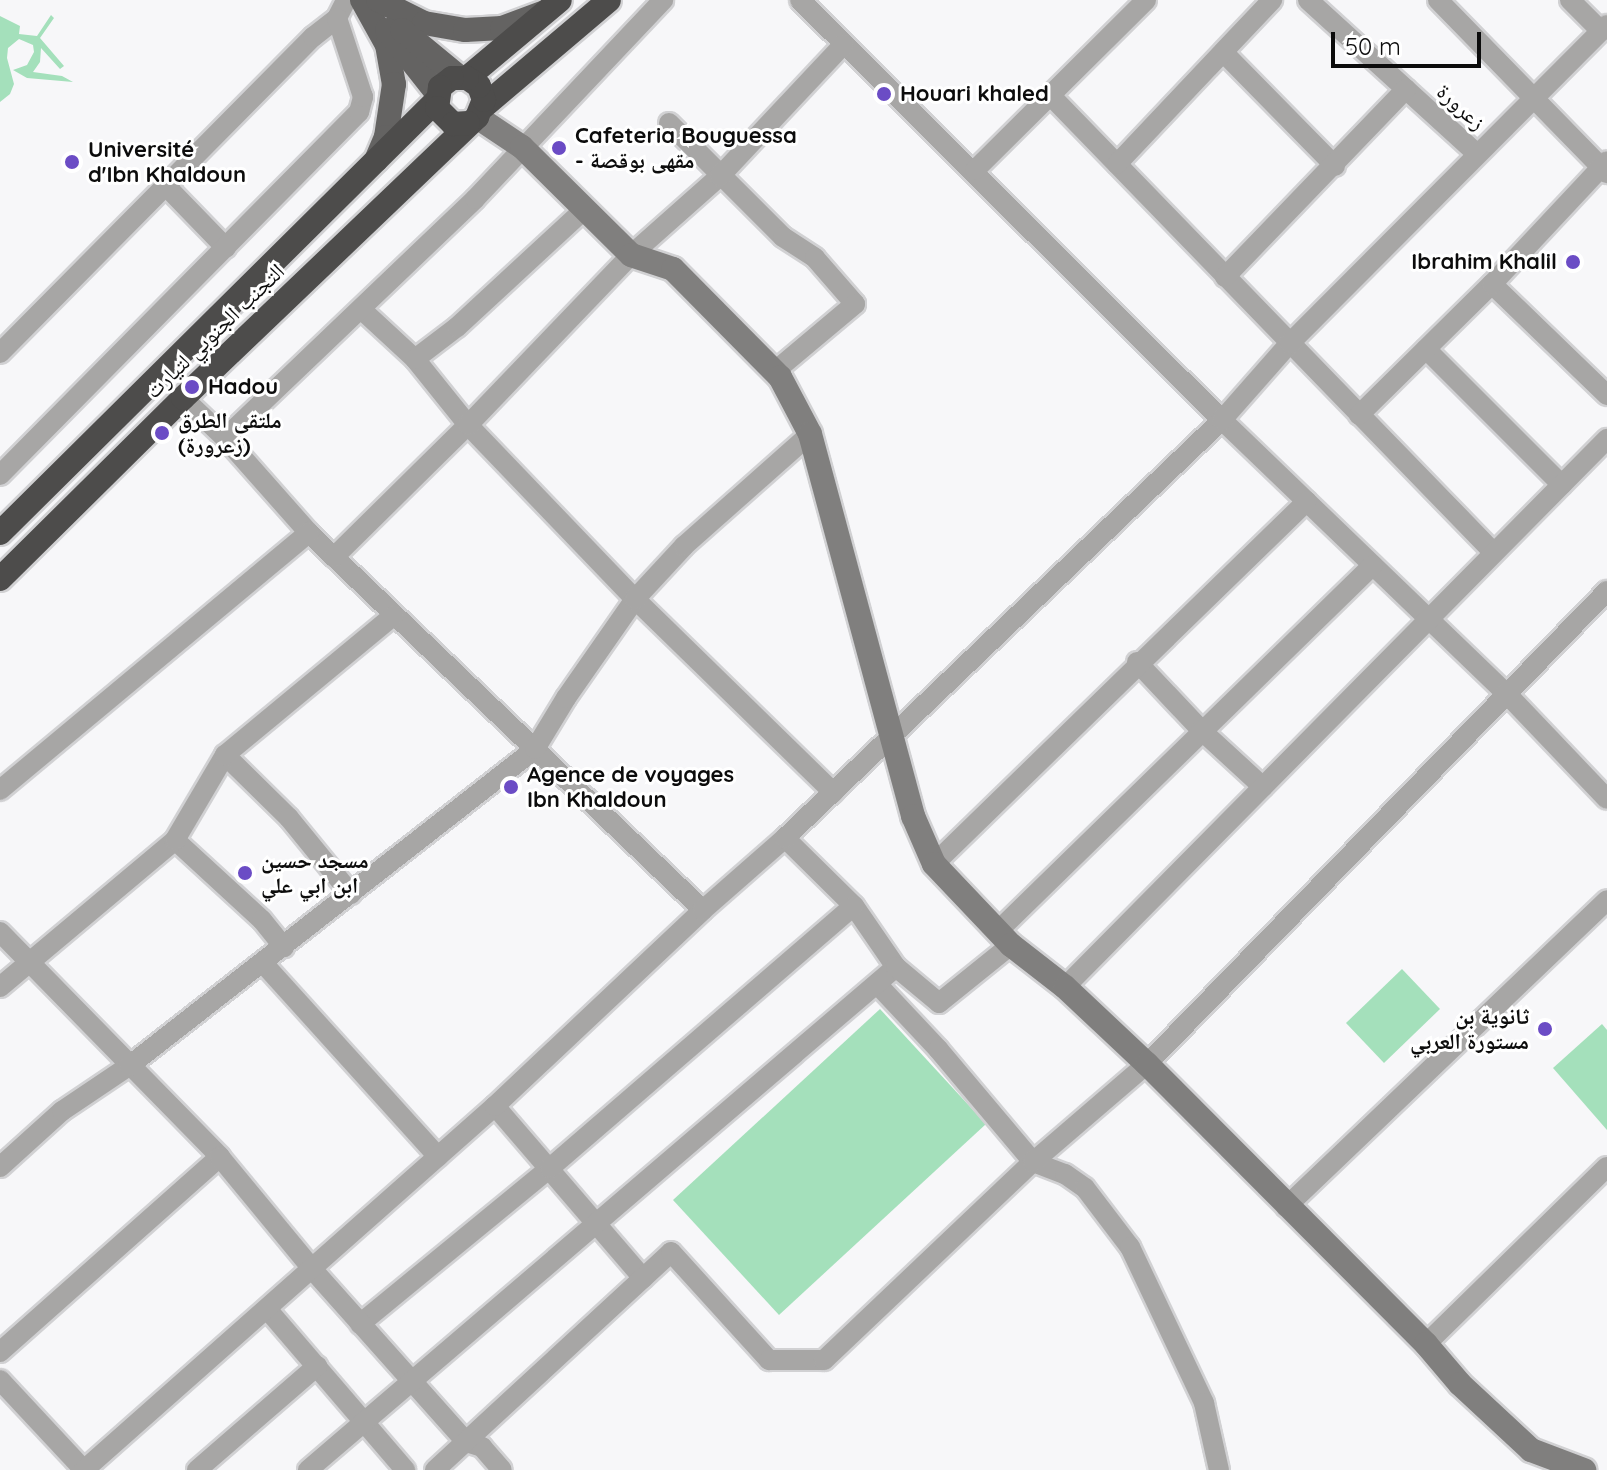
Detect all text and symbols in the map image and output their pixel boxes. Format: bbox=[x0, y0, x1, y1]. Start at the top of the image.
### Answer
scale bar bbox=[1335, 16, 1485, 66]
text: 50 m bbox=[1345, 31, 1401, 61]
street label: زعرورة bbox=[1431, 78, 1491, 136]
place label: Houari khaled bbox=[900, 81, 1049, 107]
marker: Houari khaled bbox=[875, 85, 893, 103]
place label: Cafeteria Bouguessa - مقهى بوقصة bbox=[575, 122, 797, 174]
place label: Université d'Ibn Khaldoun bbox=[88, 136, 246, 188]
marker: Cafeteria Bouguessa - مقهى بوقصة bbox=[550, 139, 568, 157]
marker: Université d'Ibn Khaldoun bbox=[63, 153, 81, 171]
place label: Ibrahim Khalil bbox=[1411, 249, 1557, 275]
marker: Ibrahim Khalil bbox=[1564, 253, 1582, 271]
street label: التجنب الجنوبي لتيارت bbox=[140, 258, 290, 404]
place label: Hadou bbox=[208, 374, 278, 400]
marker: Hadou bbox=[183, 378, 201, 396]
place label: ملتقى الطرق (زعرورة) bbox=[178, 407, 282, 458]
marker: ملتقى الطرق (زعرورة) bbox=[153, 424, 171, 442]
place label: Agence de voyages Ibn Khaldoun bbox=[527, 761, 734, 812]
marker: Agence de voyages Ibn Khaldoun bbox=[502, 778, 520, 796]
place label: مسجد حسين ابن ابي علي bbox=[261, 847, 369, 898]
marker: مسجد حسين ابن ابي علي bbox=[236, 864, 254, 882]
place label: ثانوية بن مستورة العربي bbox=[1410, 1003, 1529, 1054]
marker: ثانوية بن مستورة العربي bbox=[1536, 1020, 1554, 1038]

